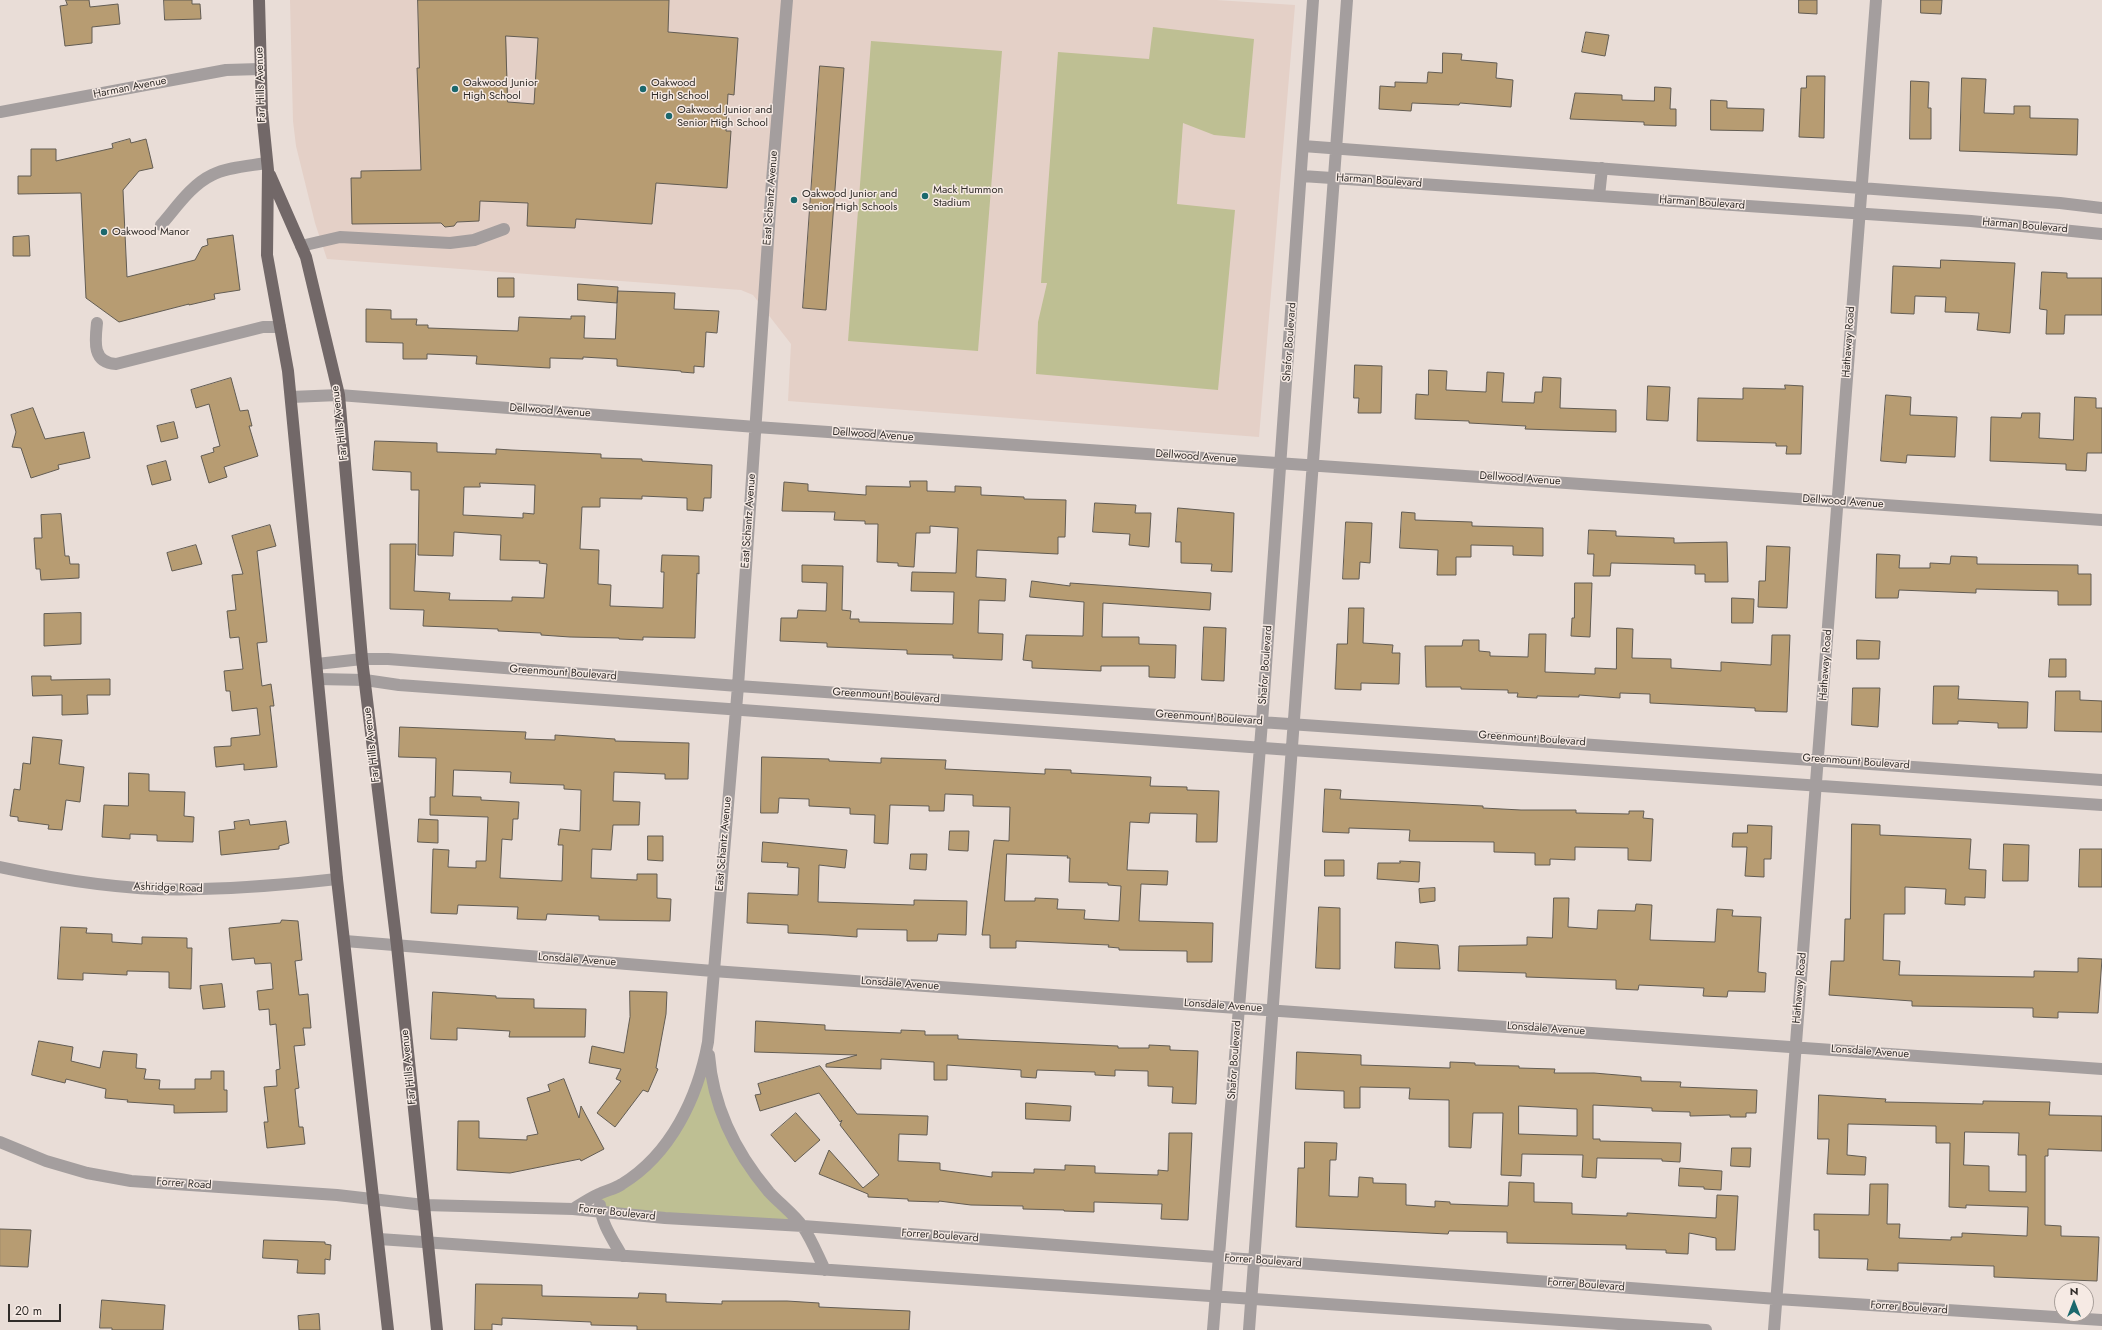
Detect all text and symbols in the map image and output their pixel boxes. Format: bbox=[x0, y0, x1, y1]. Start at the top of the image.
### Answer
street label: Far Hills Avenue bbox=[253, 47, 269, 123]
street label: Harman Avenue bbox=[92, 74, 168, 102]
place label: Oakwood Junior High School bbox=[463, 76, 538, 102]
place label: Oakwood High School bbox=[651, 76, 709, 102]
marker: Oakwood Junior High School bbox=[450, 84, 460, 94]
marker: Oakwood High School bbox=[638, 84, 648, 94]
place label: Oakwood Junior and Senior High School bbox=[677, 103, 772, 129]
marker: Oakwood Junior and Senior High School bbox=[664, 111, 674, 121]
street label: East Schantz Avenue bbox=[761, 150, 781, 246]
street label: Harman Boulevard bbox=[1336, 171, 1422, 191]
place label: Mack Hummon Stadium bbox=[933, 183, 1003, 209]
place label: Oakwood Junior and Senior High Schools bbox=[802, 187, 898, 213]
marker: Mack Hummon Stadium bbox=[920, 191, 930, 201]
street label: Harman Boulevard bbox=[1659, 193, 1745, 213]
marker: Oakwood Junior and Senior High Schools bbox=[789, 195, 799, 205]
street label: Harman Boulevard bbox=[1982, 216, 2068, 236]
place label: Oakwood Manor bbox=[112, 225, 190, 239]
marker: Oakwood Manor bbox=[99, 227, 109, 237]
street label: Shafor Boulevard bbox=[1281, 302, 1299, 382]
street label: Hathaway Road bbox=[1840, 306, 1858, 378]
street label: Far Hills Avenue bbox=[329, 385, 351, 461]
street label: Dellwood Avenue bbox=[509, 402, 591, 420]
street label: Dellwood Avenue bbox=[832, 426, 914, 444]
street label: Dellwood Avenue bbox=[1155, 448, 1237, 466]
street label: Dellwood Avenue bbox=[1479, 470, 1561, 488]
street label: East Schantz Avenue bbox=[739, 473, 759, 569]
street label: Dellwood Avenue bbox=[1802, 493, 1884, 511]
street label: Shafor Boulevard bbox=[1257, 625, 1275, 705]
street label: Hathaway Road bbox=[1817, 629, 1835, 701]
street label: Greenmount Boulevard bbox=[509, 663, 617, 683]
street label: Greenmount Boulevard bbox=[832, 686, 940, 706]
street label: Far Hills Avenue bbox=[361, 707, 383, 783]
street label: Greenmount Boulevard bbox=[1155, 708, 1263, 728]
street label: Greenmount Boulevard bbox=[1478, 729, 1586, 749]
street label: Greenmount Boulevard bbox=[1802, 752, 1910, 772]
street label: East Schantz Avenue bbox=[713, 796, 735, 892]
street label: Ashridge Road bbox=[133, 880, 203, 896]
street label: Lonsdale Avenue bbox=[537, 951, 617, 969]
street label: Hathaway Road bbox=[1790, 952, 1810, 1024]
street label: Lonsdale Avenue bbox=[860, 975, 940, 993]
street label: Lonsdale Avenue bbox=[1183, 997, 1263, 1015]
street label: Shafor Boulevard bbox=[1226, 1020, 1244, 1100]
street label: Lonsdale Avenue bbox=[1506, 1020, 1586, 1038]
street label: Far Hills Avenue bbox=[398, 1029, 420, 1105]
street label: Lonsdale Avenue bbox=[1830, 1043, 1910, 1061]
street label: Forrer Road bbox=[156, 1175, 212, 1193]
street label: Forrer Boulevard bbox=[578, 1202, 656, 1224]
street label: Forrer Boulevard bbox=[901, 1227, 979, 1245]
street label: Forrer Boulevard bbox=[1224, 1252, 1302, 1270]
street label: Forrer Boulevard bbox=[1547, 1276, 1625, 1294]
north arrow bbox=[2054, 1282, 2094, 1322]
text: N bbox=[2070, 1283, 2078, 1299]
scale bar bbox=[10, 1296, 63, 1322]
street label: Forrer Boulevard bbox=[1870, 1299, 1948, 1317]
text: 20 m bbox=[15, 1302, 42, 1320]

